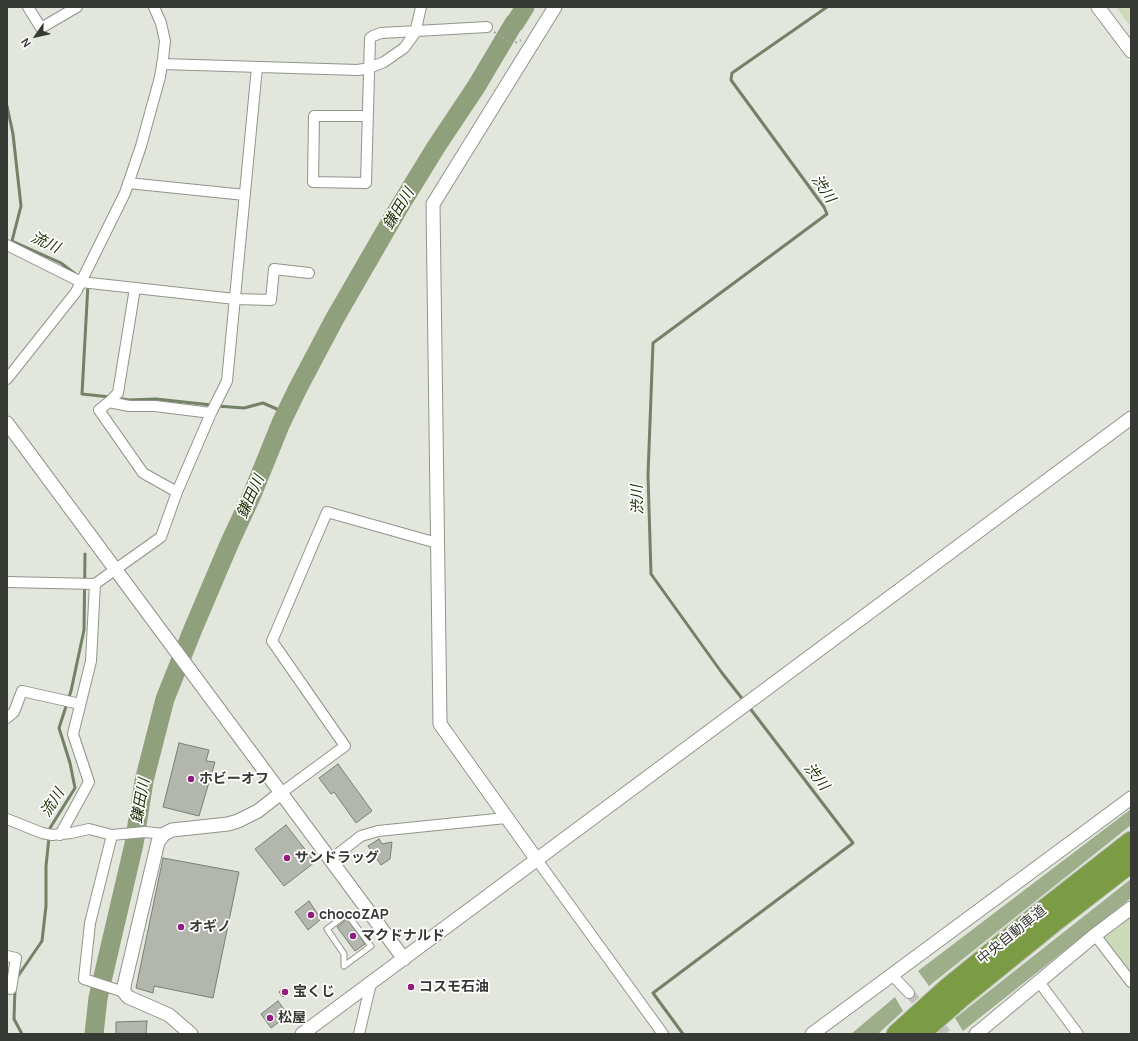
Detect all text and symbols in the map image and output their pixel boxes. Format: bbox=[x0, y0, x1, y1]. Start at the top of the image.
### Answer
north arrow bbox=[16, 16, 56, 56]
text: N bbox=[17, 36, 34, 50]
water label: 渋川 bbox=[807, 172, 839, 206]
water label: 鎌田川 bbox=[380, 185, 418, 233]
water label: 流川 bbox=[28, 229, 62, 257]
water label: 鎌田川 bbox=[234, 473, 268, 521]
water label: 渋川 bbox=[628, 485, 648, 515]
water label: 渋川 bbox=[800, 760, 832, 794]
place label: ホビーオフ bbox=[199, 771, 269, 787]
marker: ホビーオフ bbox=[186, 774, 196, 784]
water label: 鎌田川 bbox=[128, 777, 154, 825]
water label: 流川 bbox=[37, 786, 69, 820]
place label: サンドラッグ bbox=[295, 850, 379, 866]
marker: サンドラッグ bbox=[282, 853, 292, 863]
street label: 中央自動車道 bbox=[974, 902, 1050, 968]
place label: chocoZAP bbox=[319, 907, 389, 923]
marker: chocoZAP bbox=[306, 910, 316, 920]
place label: オギノ bbox=[189, 919, 231, 935]
marker: オギノ bbox=[176, 922, 186, 932]
place label: マクドナルド bbox=[361, 928, 445, 944]
marker: マクドナルド bbox=[348, 931, 358, 941]
place label: コスモ石油 bbox=[419, 979, 489, 995]
marker: コスモ石油 bbox=[406, 982, 416, 992]
place label: 宝くじ bbox=[293, 984, 335, 1000]
marker: 宝くじ bbox=[280, 987, 290, 997]
place label: 松屋 bbox=[278, 1010, 306, 1026]
marker: 松屋 bbox=[265, 1013, 275, 1023]

